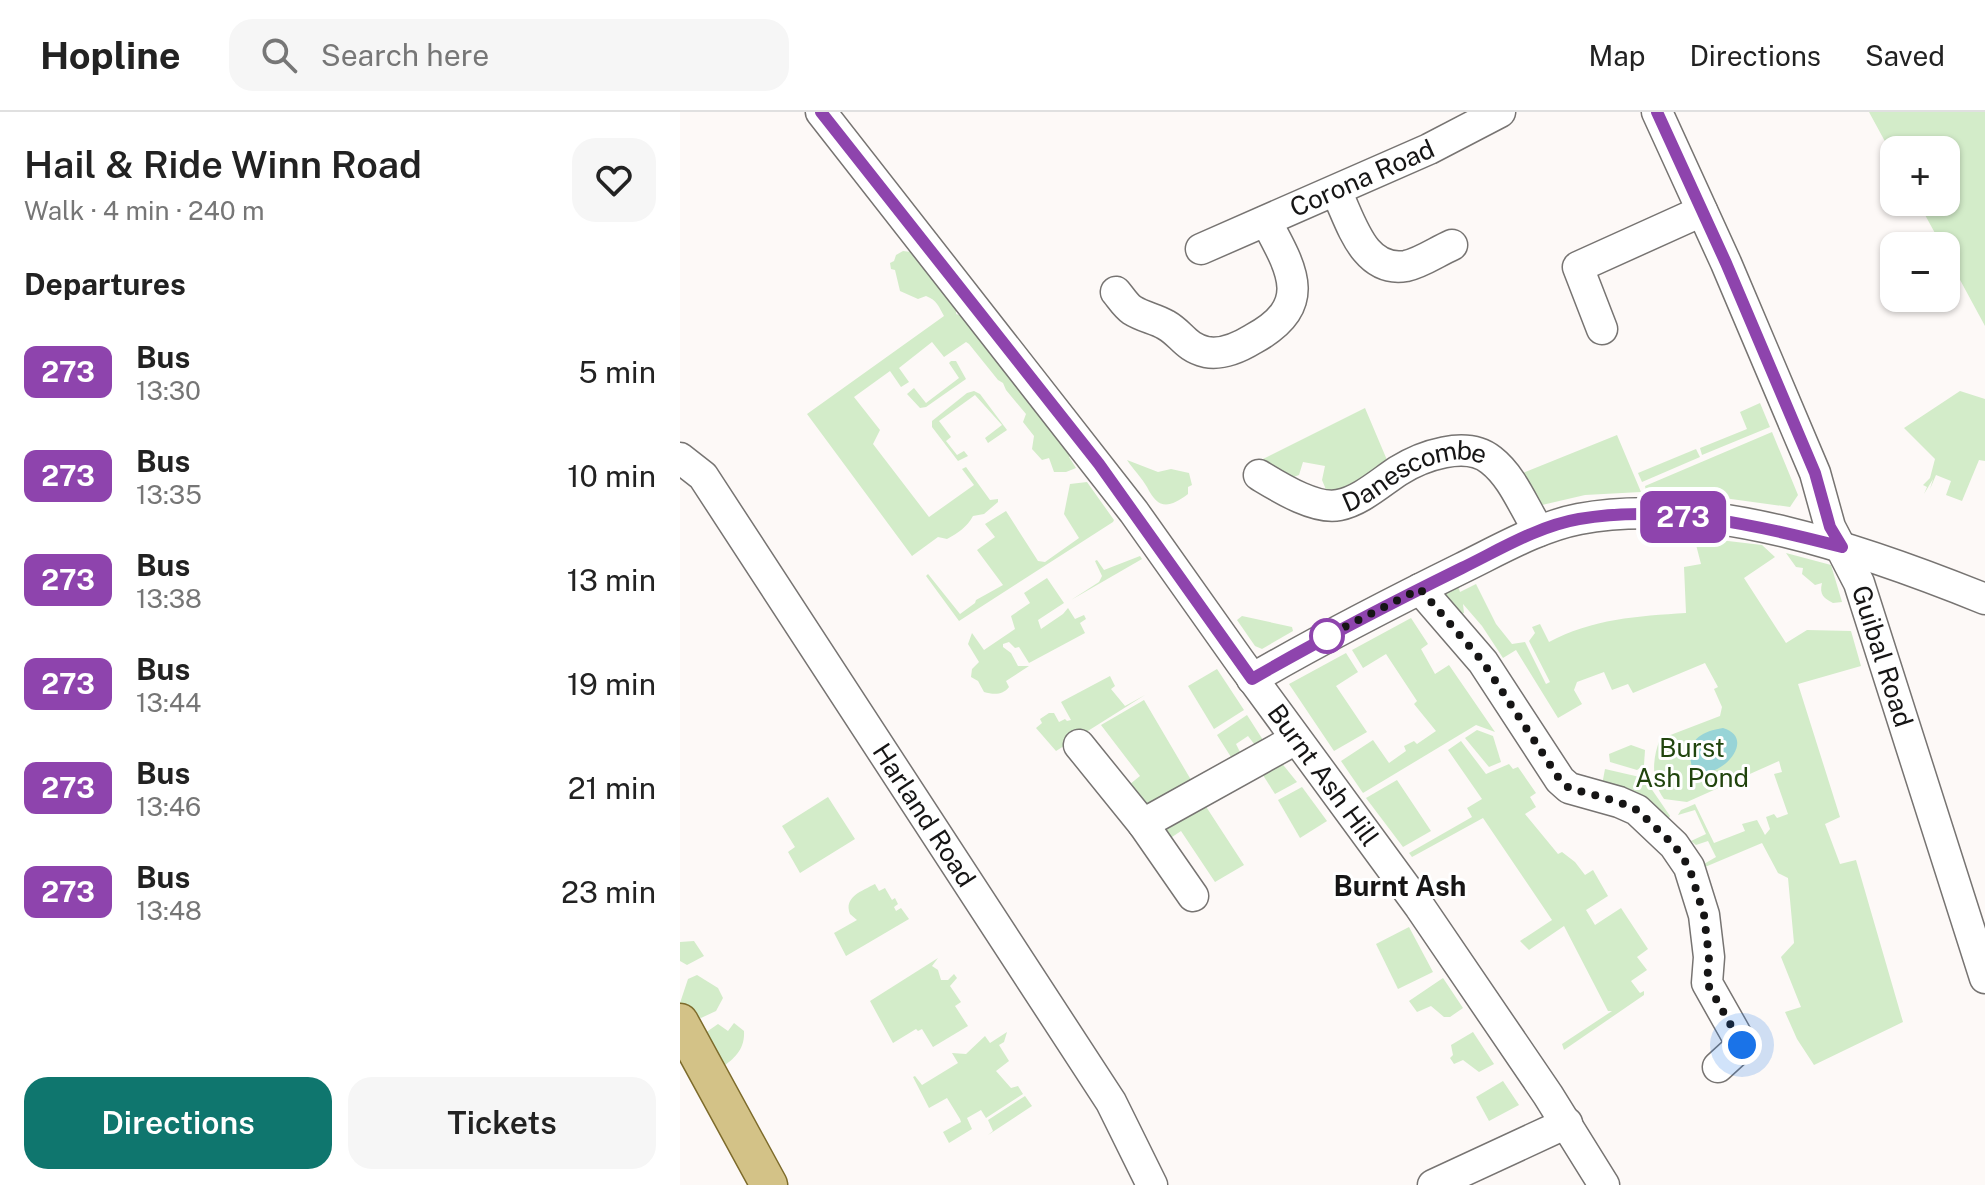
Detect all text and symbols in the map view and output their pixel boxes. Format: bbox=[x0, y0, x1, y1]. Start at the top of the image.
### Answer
search box bbox=[229, 19, 789, 91]
text: Hopline bbox=[40, 33, 181, 78]
icon: search bbox=[257, 33, 301, 77]
text: Search here bbox=[321, 37, 489, 73]
text: Map bbox=[1589, 39, 1645, 72]
text: Directions bbox=[1689, 39, 1821, 72]
text: Saved bbox=[1865, 39, 1945, 72]
street label: Corona Road bbox=[1285, 133, 1439, 223]
map controls bbox=[1880, 136, 1960, 312]
button: + bbox=[1880, 136, 1960, 216]
button: heart bbox=[572, 138, 656, 222]
text: Hail & Ride Winn Road bbox=[24, 142, 422, 187]
text: Walk · 4 min · 240 m bbox=[24, 195, 265, 226]
button: − bbox=[1880, 232, 1960, 312]
text: Departures bbox=[24, 266, 186, 302]
text: Bus bbox=[136, 339, 190, 375]
text: 5 min bbox=[579, 354, 656, 390]
text: 273 bbox=[41, 355, 95, 388]
text: 13:30 bbox=[136, 375, 201, 406]
street label: Danescombe bbox=[1337, 434, 1491, 518]
text: Bus bbox=[136, 443, 190, 479]
text: 10 min bbox=[567, 458, 656, 494]
text: 273 bbox=[41, 459, 95, 492]
text: 13:35 bbox=[136, 479, 202, 510]
line badge: 273 bbox=[1637, 491, 1729, 543]
text: 273 bbox=[1656, 500, 1710, 533]
text: Bus bbox=[136, 547, 190, 583]
text: 13 min bbox=[567, 562, 656, 598]
text: 273 bbox=[41, 563, 95, 596]
street label: Guibal Road bbox=[1846, 582, 1920, 731]
text: 13:38 bbox=[136, 583, 202, 614]
unlabelled marker bbox=[1310, 619, 1344, 653]
text: Bus bbox=[136, 651, 190, 687]
text: 19 min bbox=[567, 666, 656, 702]
text: 273 bbox=[41, 667, 95, 700]
text: 13:44 bbox=[136, 687, 201, 718]
street label: Burnt Ash Hill bbox=[1261, 698, 1386, 852]
park label: Burst Ash Pond bbox=[1635, 732, 1749, 793]
street label: Harland Road bbox=[866, 737, 982, 892]
text: Bus bbox=[136, 755, 190, 791]
text: 21 min bbox=[568, 770, 656, 806]
text: 273 bbox=[41, 771, 95, 804]
text: 13:46 bbox=[136, 791, 201, 822]
text: Bus bbox=[136, 859, 190, 895]
district label: Burnt Ash bbox=[1334, 869, 1466, 902]
text: 23 min bbox=[561, 874, 656, 910]
text: 273 bbox=[41, 875, 95, 908]
text: 13:48 bbox=[136, 895, 202, 926]
your location bbox=[1722, 1025, 1762, 1065]
button: Directions bbox=[24, 1077, 332, 1169]
button: Tickets bbox=[348, 1077, 656, 1169]

